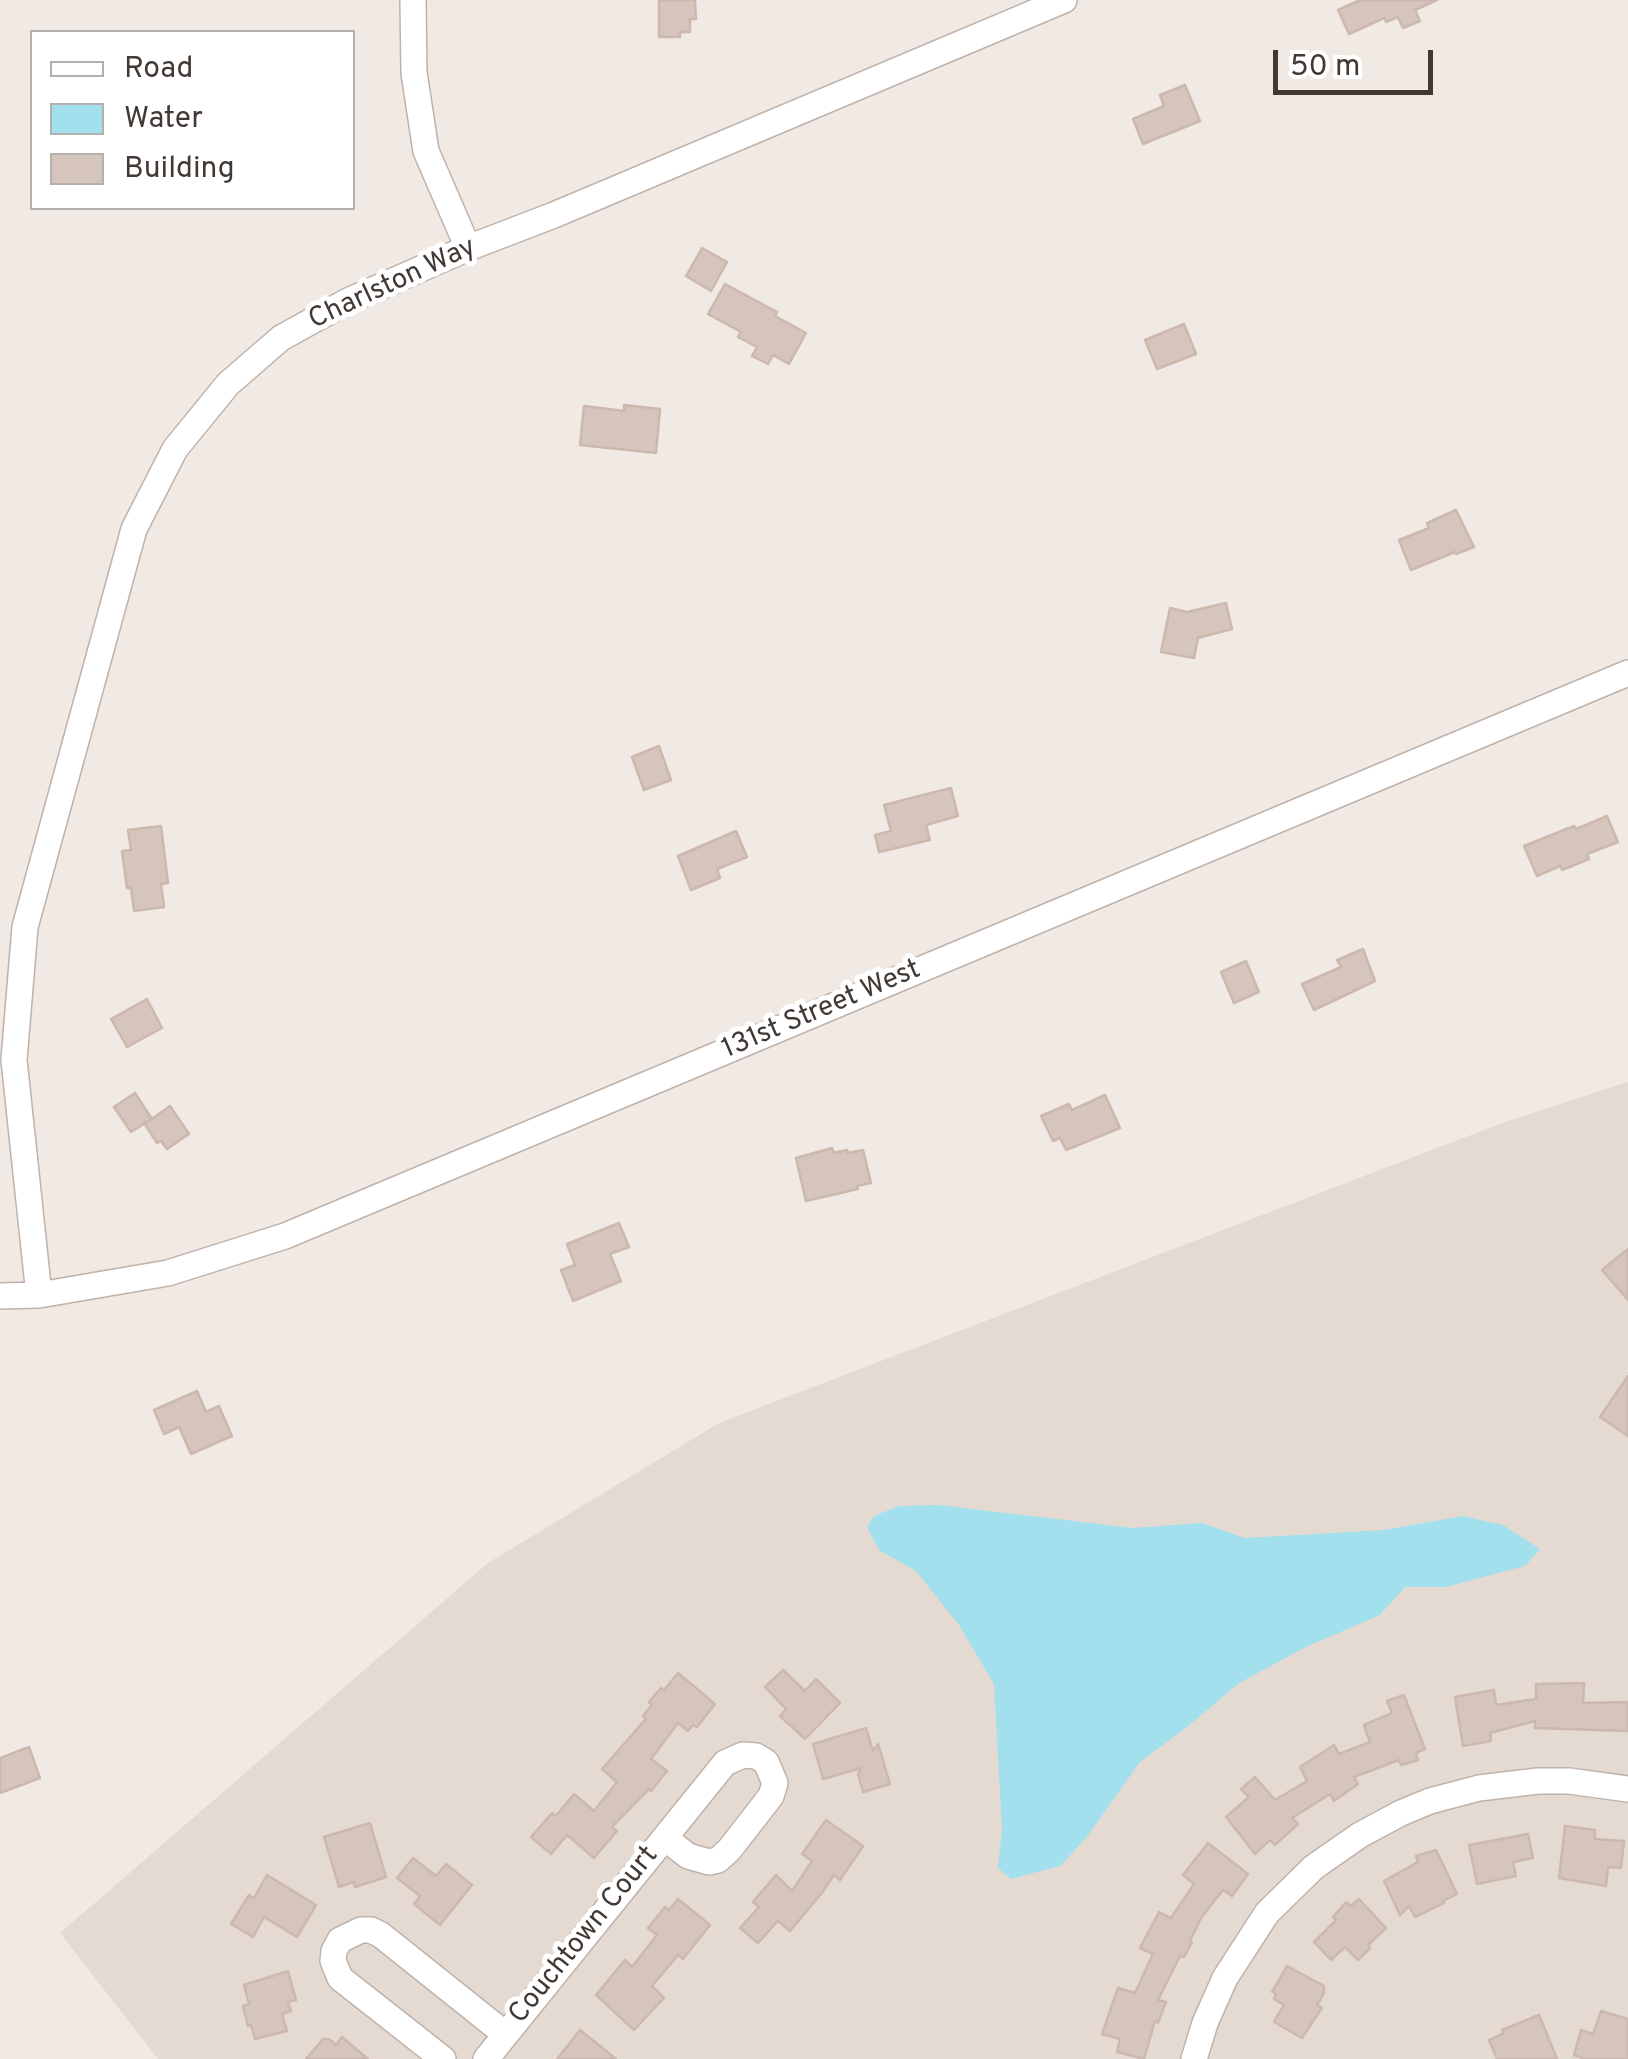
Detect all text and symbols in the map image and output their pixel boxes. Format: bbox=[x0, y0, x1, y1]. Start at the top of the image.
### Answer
legend bbox=[30, 30, 355, 210]
scale bar bbox=[1278, 30, 1438, 92]
text: 50 m bbox=[1290, 49, 1360, 86]
text: Road bbox=[124, 51, 193, 88]
text: Water bbox=[124, 101, 203, 138]
text: Building bbox=[124, 151, 235, 188]
street label: Charlston Way bbox=[304, 232, 482, 338]
street label: 131st Street West bbox=[718, 954, 926, 1068]
street label: Couchtown Court bbox=[503, 1840, 667, 2032]

